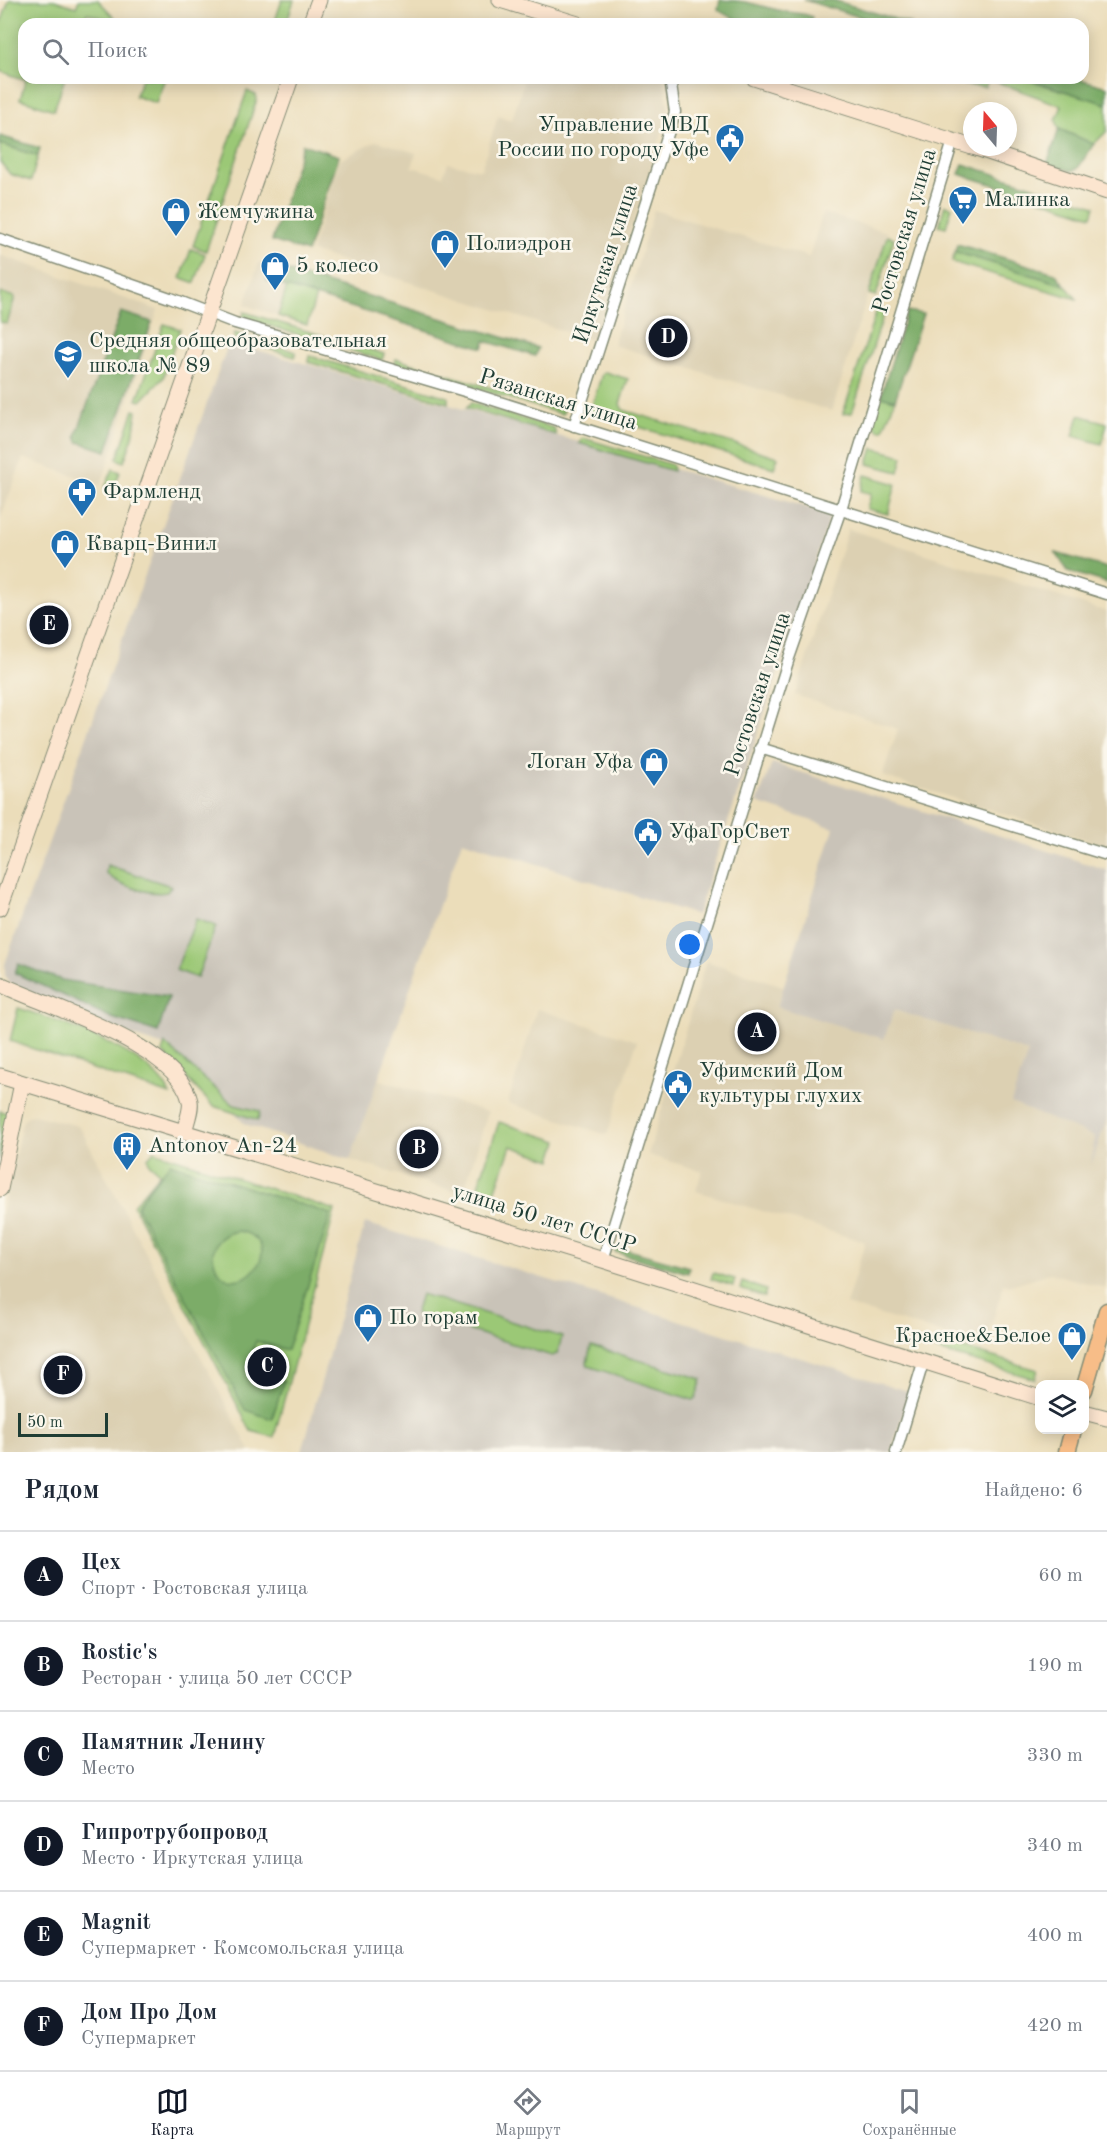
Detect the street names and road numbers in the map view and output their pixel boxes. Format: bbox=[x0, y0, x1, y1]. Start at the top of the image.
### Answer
street label: Ростовская улица bbox=[869, 146, 941, 316]
street label: Иркутская улица bbox=[570, 181, 642, 347]
street label: Рязанская улица bbox=[476, 365, 640, 435]
street label: Ростовская улица bbox=[721, 609, 795, 779]
street label: улица 50 лет СССР bbox=[449, 1181, 639, 1257]

